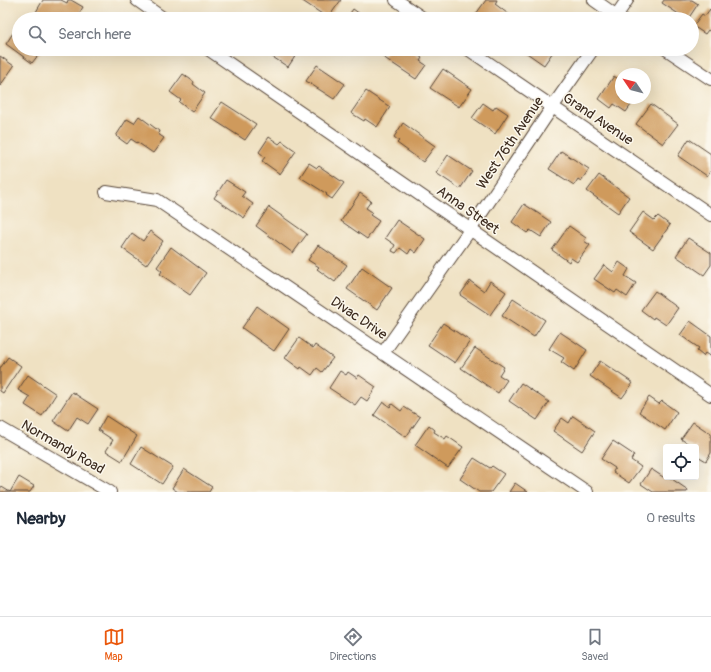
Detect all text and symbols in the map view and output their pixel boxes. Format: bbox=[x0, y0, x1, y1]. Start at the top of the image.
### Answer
search box bbox=[12, 12, 699, 56]
icon: search bbox=[26, 23, 48, 45]
text: Search here bbox=[58, 25, 131, 44]
north arrow bbox=[615, 68, 651, 104]
street label: Grand Avenue bbox=[560, 89, 637, 149]
street label: West 76th Avenue bbox=[473, 94, 547, 192]
street label: Anna Street bbox=[433, 182, 503, 238]
street label: Divac Drive bbox=[327, 293, 391, 343]
street label: Normandy Road bbox=[18, 416, 108, 478]
map controls bbox=[663, 444, 699, 480]
button: locate bbox=[663, 444, 699, 480]
text: Nearby bbox=[16, 508, 65, 529]
text: 0 results bbox=[646, 510, 695, 526]
tab: Map bbox=[103, 626, 125, 663]
tab: Directions bbox=[330, 626, 376, 663]
tab: Saved bbox=[581, 626, 608, 663]

